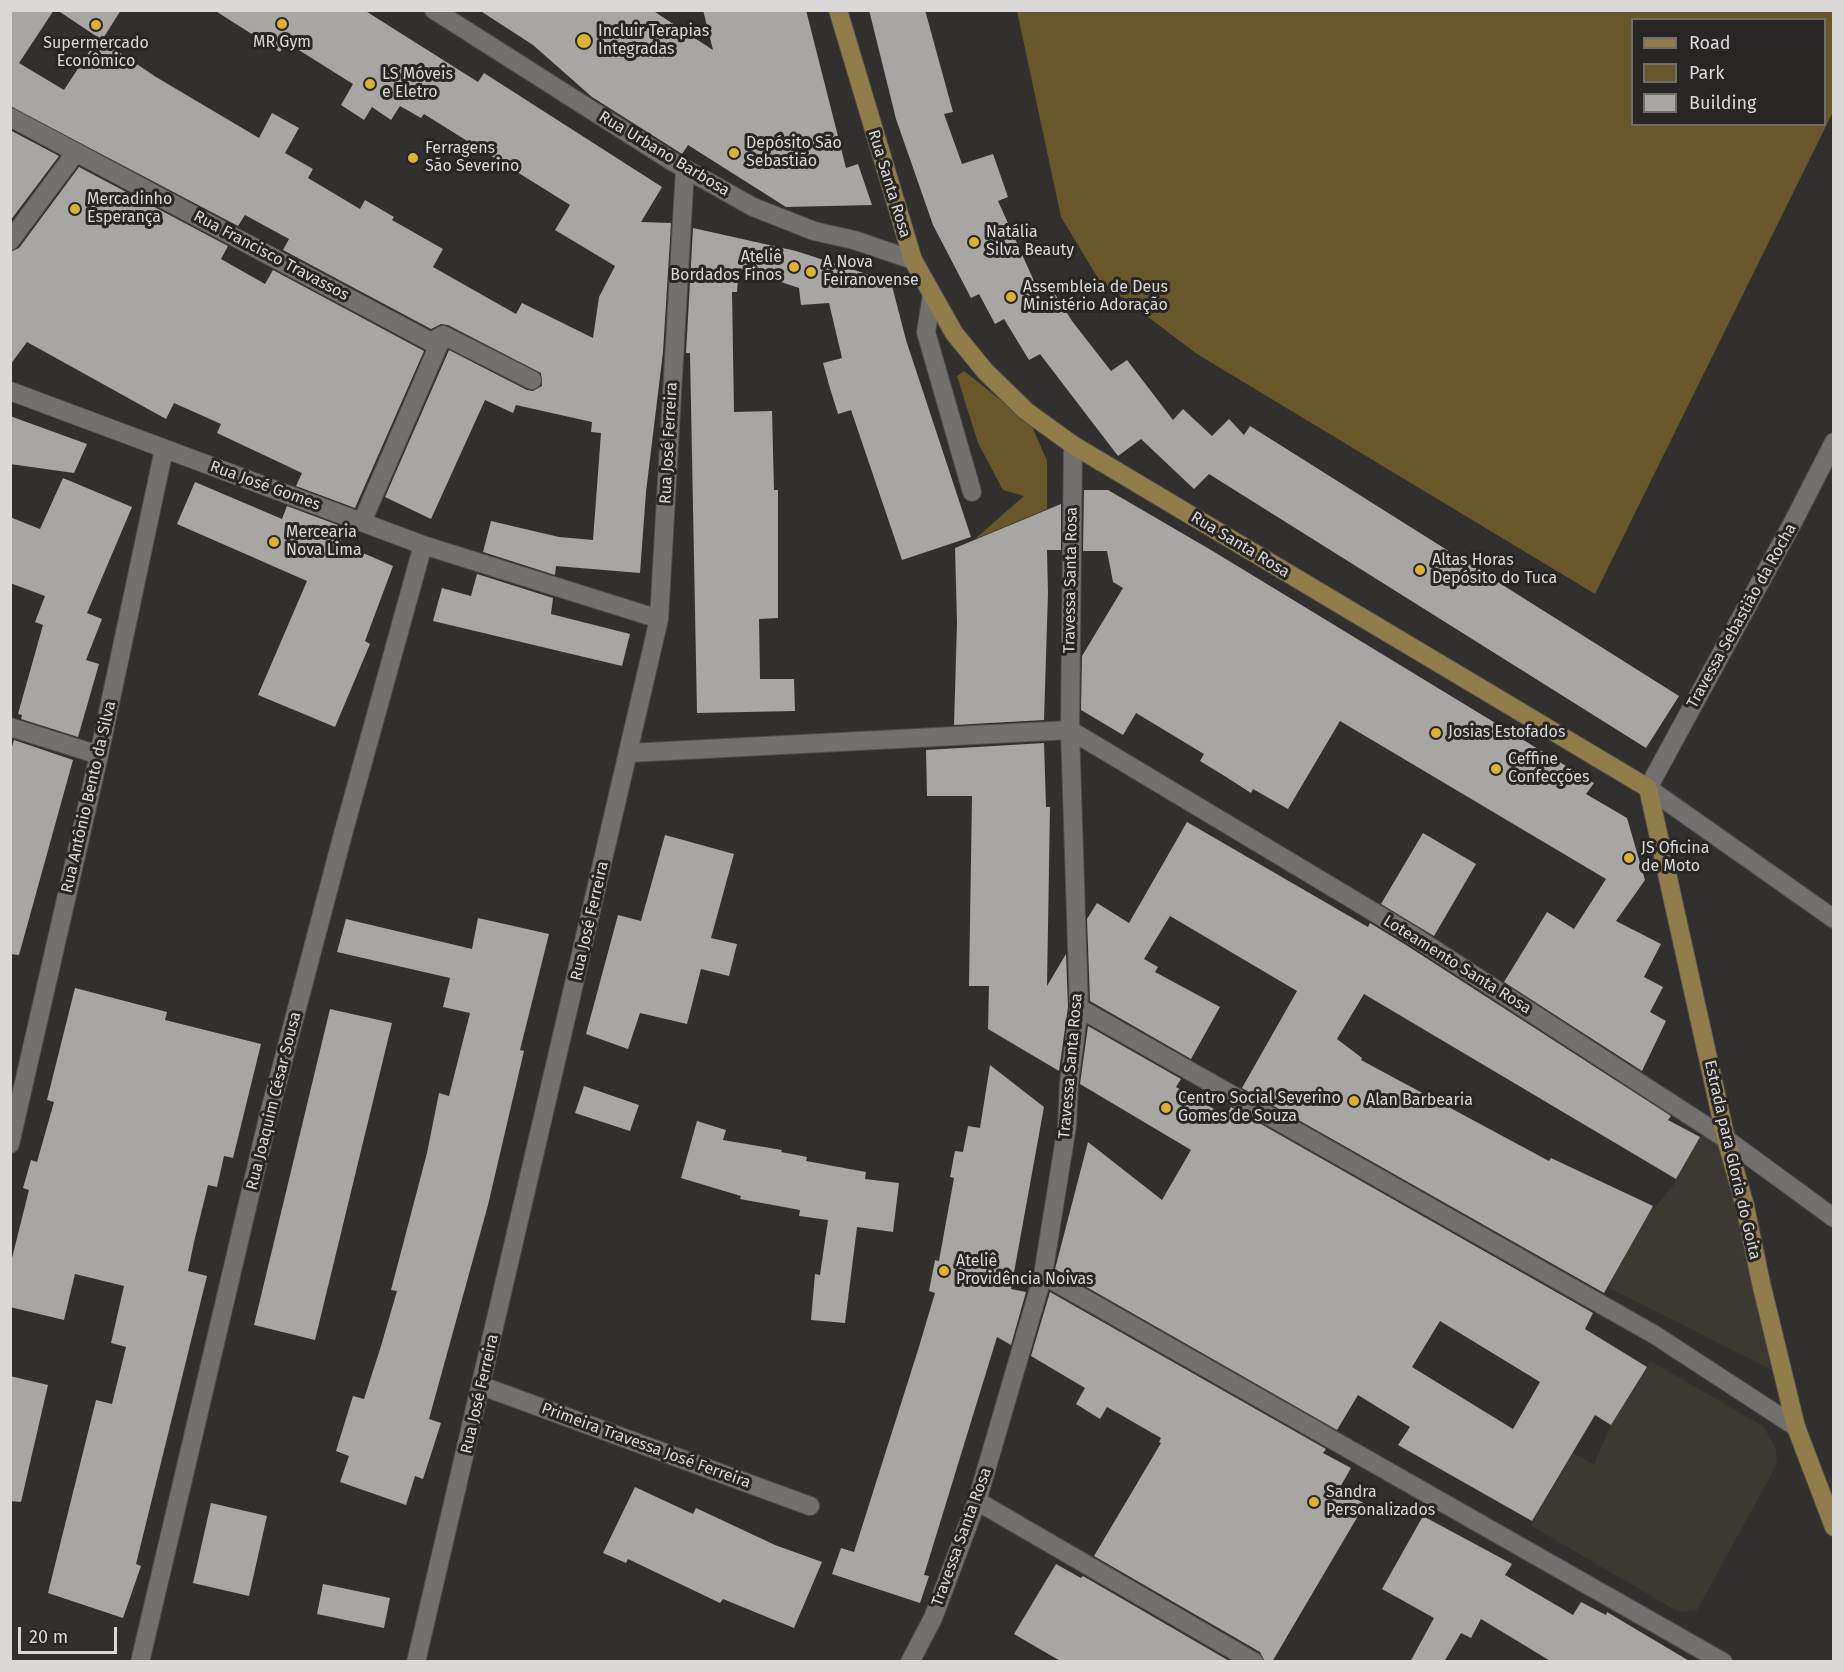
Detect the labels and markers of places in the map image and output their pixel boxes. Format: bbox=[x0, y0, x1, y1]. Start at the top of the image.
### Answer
marker: MR Gym bbox=[275, 17, 289, 31]
marker: Supermercado Econômico bbox=[89, 18, 103, 32]
place label: Incluir Terapias Integradas bbox=[598, 22, 709, 60]
marker: Incluir Terapias Integradas bbox=[575, 32, 593, 50]
place label: MR Gym bbox=[253, 33, 311, 53]
place label: Supermercado Econômico bbox=[43, 34, 149, 72]
place label: LS Móveis e Eletro bbox=[382, 65, 453, 103]
marker: LS Móveis e Eletro bbox=[363, 77, 377, 91]
place label: Depósito São Sebastião bbox=[746, 134, 842, 172]
place label: Ferragens São Severino bbox=[425, 139, 519, 177]
marker: Depósito São Sebastião bbox=[727, 146, 741, 160]
marker: Ferragens São Severino bbox=[406, 151, 420, 165]
place label: Mercadinho Esperança bbox=[87, 190, 172, 228]
marker: Mercadinho Esperança bbox=[68, 202, 82, 216]
place label: Natália Silva Beauty bbox=[986, 223, 1074, 261]
marker: Natália Silva Beauty bbox=[967, 235, 981, 249]
place label: Ateliê Bordados Finos bbox=[670, 248, 782, 286]
place label: A Nova Feiranovense bbox=[823, 253, 919, 291]
marker: Ateliê Bordados Finos bbox=[787, 260, 801, 274]
marker: A Nova Feiranovense bbox=[804, 265, 818, 279]
place label: Assembleia de Deus Ministério Adoração bbox=[1023, 278, 1168, 316]
marker: Assembleia de Deus Ministério Adoração bbox=[1004, 290, 1018, 304]
place label: Mercearia Nova Lima bbox=[286, 523, 362, 561]
marker: Mercearia Nova Lima bbox=[267, 535, 281, 549]
place label: Altas Horas Depósito do Tuca bbox=[1432, 551, 1557, 589]
marker: Altas Horas Depósito do Tuca bbox=[1413, 563, 1427, 577]
place label: Josias Estofados bbox=[1448, 723, 1565, 743]
marker: Josias Estofados bbox=[1429, 726, 1443, 740]
place label: Ceffine Confecções bbox=[1508, 750, 1589, 788]
marker: Ceffine Confecções bbox=[1489, 762, 1503, 776]
place label: JS Oficina de Moto bbox=[1641, 839, 1709, 877]
marker: JS Oficina de Moto bbox=[1622, 851, 1636, 865]
place label: Centro Social Severino Gomes de Souza bbox=[1178, 1089, 1341, 1127]
place label: Alan Barbearia bbox=[1366, 1091, 1473, 1111]
marker: Alan Barbearia bbox=[1347, 1094, 1361, 1108]
marker: Centro Social Severino Gomes de Souza bbox=[1159, 1101, 1173, 1115]
place label: Ateliê Providência Noivas bbox=[956, 1252, 1094, 1290]
marker: Ateliê Providência Noivas bbox=[937, 1264, 951, 1278]
place label: Sandra Personalizados bbox=[1326, 1483, 1435, 1521]
marker: Sandra Personalizados bbox=[1307, 1495, 1321, 1509]

